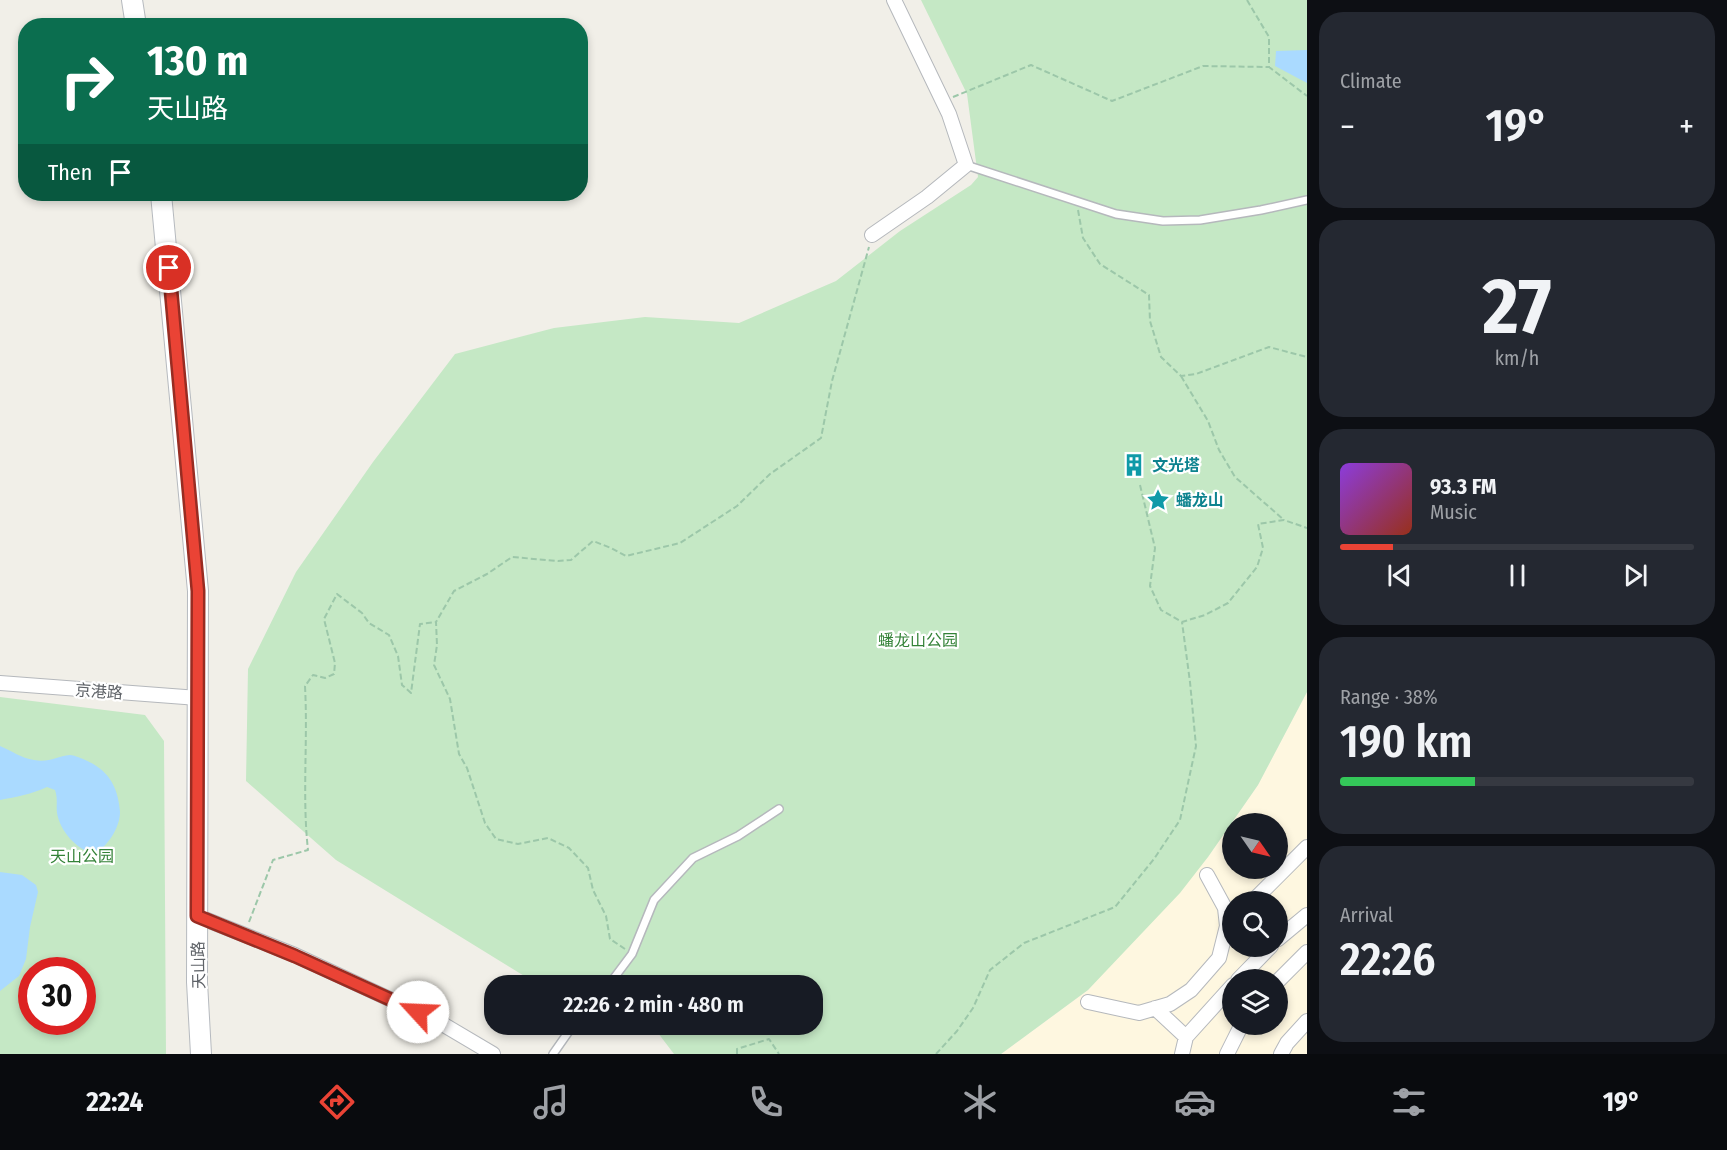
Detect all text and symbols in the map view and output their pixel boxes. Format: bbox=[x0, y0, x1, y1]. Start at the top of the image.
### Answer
text: 130 m bbox=[147, 36, 248, 86]
icon: right bbox=[48, 42, 126, 120]
text: Climate bbox=[1340, 69, 1402, 93]
text: 天山路 bbox=[147, 93, 228, 125]
text: 19° bbox=[1486, 99, 1548, 153]
text: − bbox=[1340, 107, 1355, 147]
text: + bbox=[1679, 107, 1694, 147]
icon: arrive bbox=[104, 156, 137, 189]
text: Then bbox=[48, 159, 92, 186]
pin bbox=[143, 242, 194, 293]
icon: arrive bbox=[152, 251, 185, 284]
text: 27 bbox=[1483, 260, 1551, 354]
text: km/h bbox=[1495, 346, 1539, 370]
building icon: 文光塔 bbox=[1121, 452, 1147, 478]
place label: 文光塔 bbox=[1152, 456, 1200, 475]
text: 93.3 FM bbox=[1430, 473, 1497, 500]
place icon: 蟠龙山 bbox=[1145, 487, 1171, 513]
place label: 蟠龙山 bbox=[1176, 491, 1224, 510]
text: Music bbox=[1430, 500, 1477, 524]
icon: previous bbox=[1383, 559, 1416, 592]
icon: pause bbox=[1501, 559, 1534, 592]
icon: next bbox=[1619, 559, 1652, 592]
park label: 蟠龙山公园 bbox=[878, 631, 958, 650]
street label: 京港路 bbox=[74, 680, 124, 703]
text: Range · 38% bbox=[1340, 685, 1438, 709]
text: 190 km bbox=[1340, 715, 1472, 769]
north arrow bbox=[1222, 813, 1288, 879]
map controls bbox=[1222, 813, 1288, 1035]
park label: 天山公园 bbox=[50, 847, 114, 866]
button: search bbox=[1222, 891, 1288, 957]
text: Arrival bbox=[1340, 903, 1393, 927]
text: 22:26 bbox=[1340, 933, 1435, 987]
street label: 天山路 bbox=[189, 941, 208, 989]
speed limit sign: 30 bbox=[18, 957, 96, 1035]
button: layers bbox=[1222, 969, 1288, 1035]
position arrow bbox=[386, 980, 450, 1044]
text: 22:26 · 2 min · 480 m bbox=[563, 991, 744, 1018]
icon: directions bbox=[316, 1081, 358, 1123]
icon: music bbox=[530, 1081, 572, 1123]
icon: phone bbox=[745, 1081, 787, 1123]
icon: climate bbox=[959, 1081, 1001, 1123]
icon: car bbox=[1174, 1081, 1216, 1123]
icon: filters bbox=[1388, 1081, 1430, 1123]
text: 22:24 bbox=[86, 1086, 143, 1118]
text: 19° bbox=[1603, 1086, 1641, 1118]

